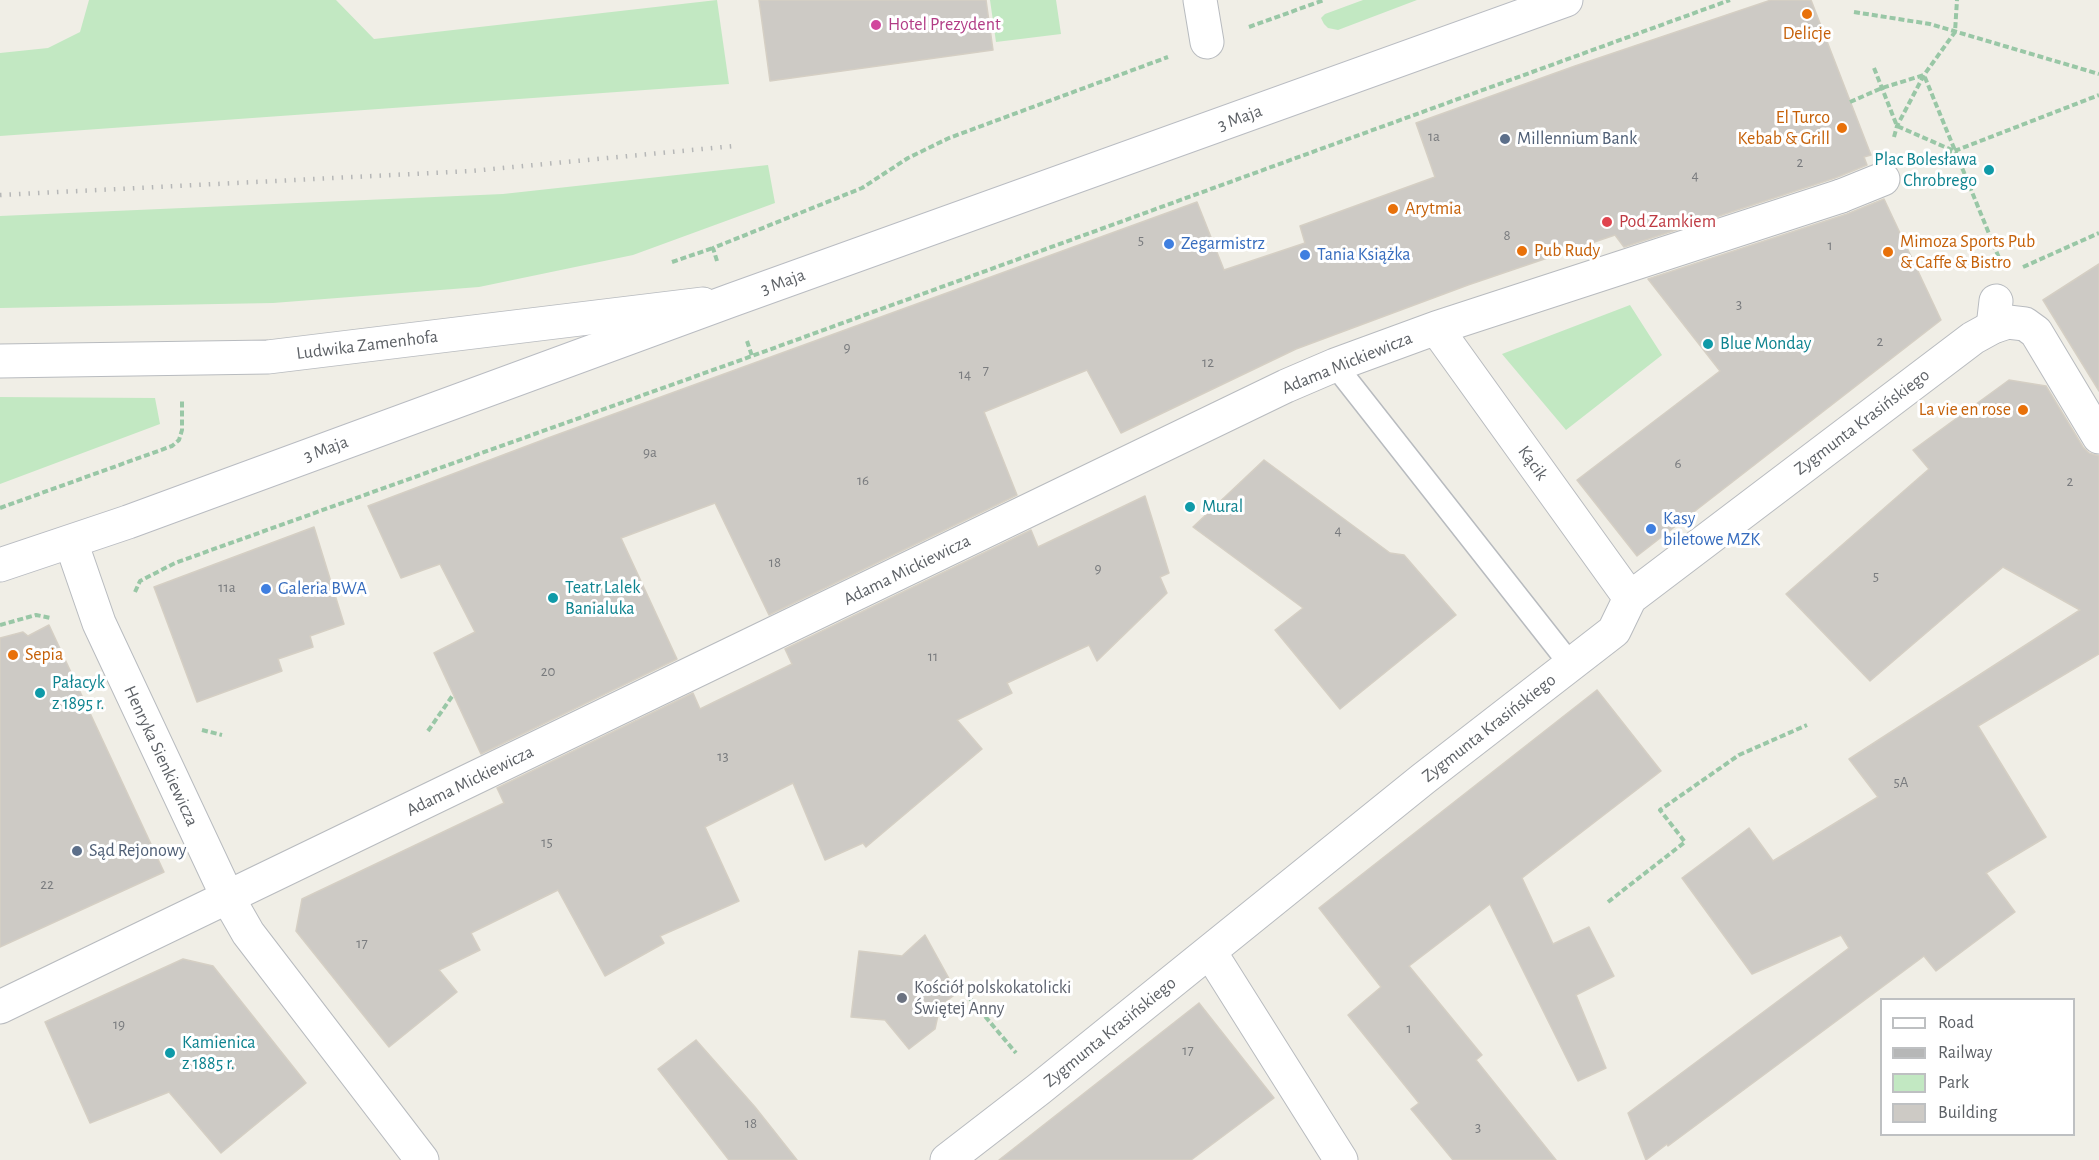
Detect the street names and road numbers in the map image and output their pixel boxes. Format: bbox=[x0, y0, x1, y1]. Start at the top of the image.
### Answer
street label: 3 Maja bbox=[1215, 100, 1265, 136]
street label: 3 Maja bbox=[758, 264, 808, 300]
street label: Ludwika Zamenhofa bbox=[295, 326, 439, 364]
street label: Adama Mickiewicza bbox=[1279, 327, 1415, 399]
street label: Zygmunta Krasińskiego bbox=[1790, 364, 1934, 480]
street label: 3 Maja bbox=[301, 431, 351, 467]
street label: Kącik bbox=[1513, 441, 1553, 485]
street label: Adama Mickiewicza bbox=[840, 530, 974, 610]
street label: Zygmunta Krasińskiego bbox=[1418, 669, 1560, 787]
street label: Henryka Sienkiewicza bbox=[119, 682, 203, 830]
street label: Adama Mickiewicza bbox=[403, 741, 537, 821]
street label: Zygmunta Krasińskiego bbox=[1040, 972, 1180, 1092]

